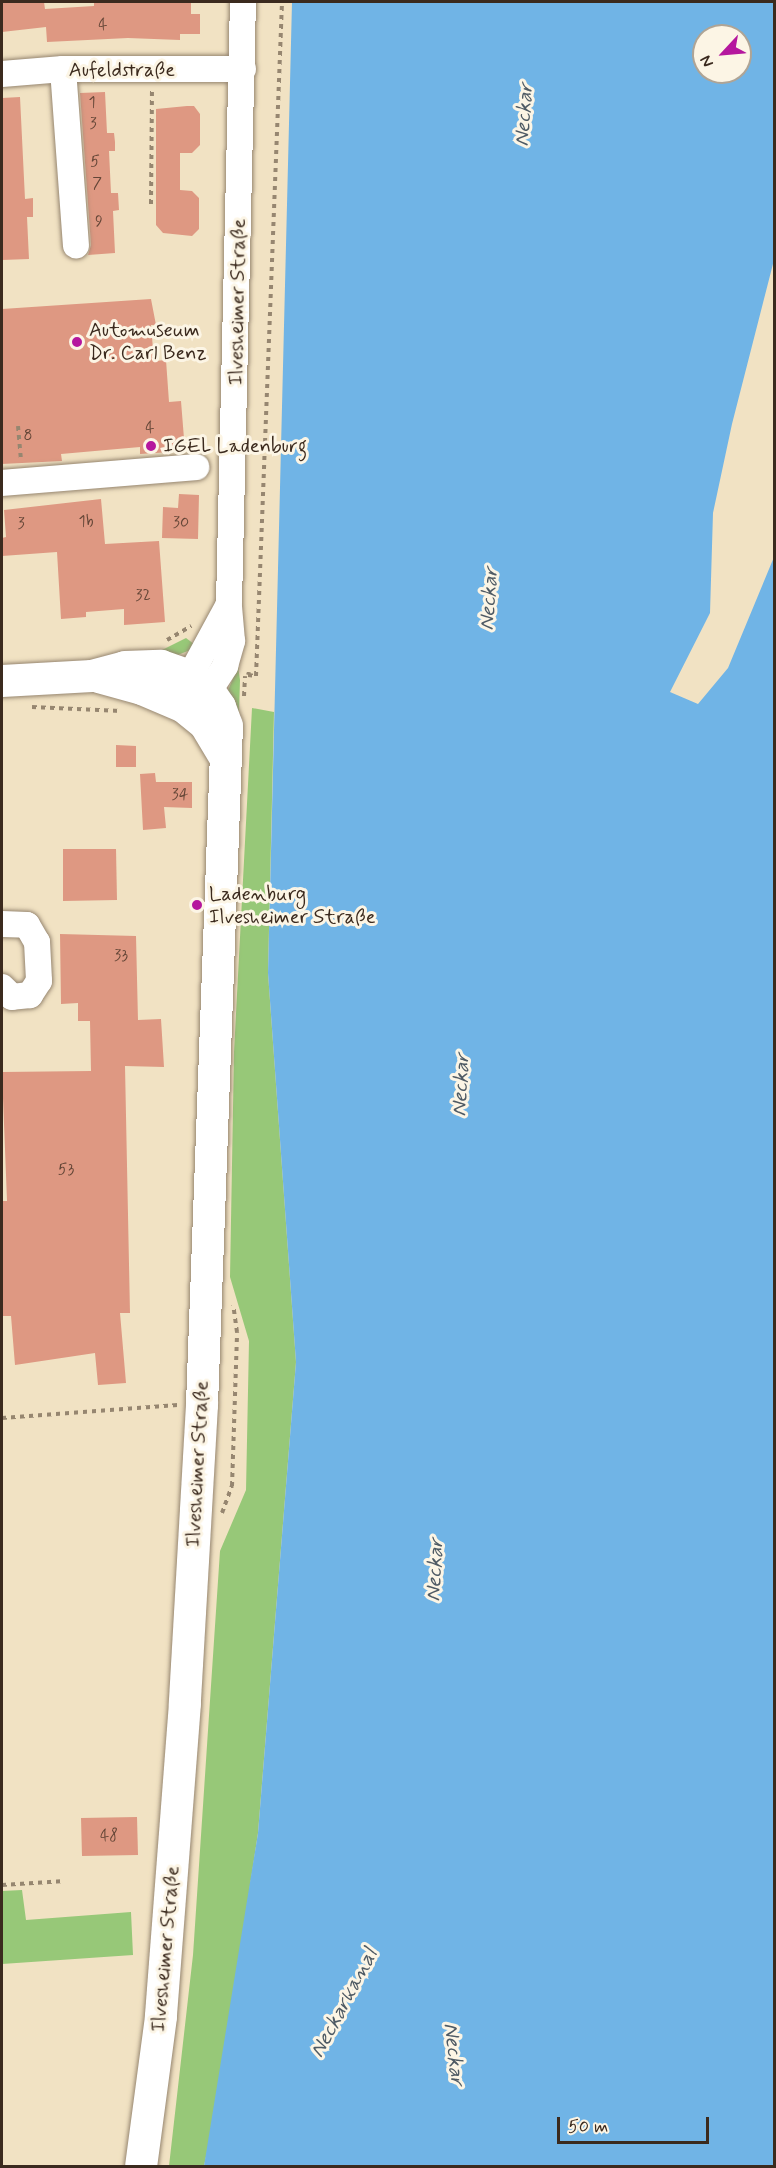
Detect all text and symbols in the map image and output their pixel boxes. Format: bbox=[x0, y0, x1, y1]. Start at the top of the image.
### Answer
house number: 4 bbox=[98, 15, 108, 35]
north arrow bbox=[692, 24, 752, 84]
text: N bbox=[695, 52, 719, 71]
street label: Aufeldstraße bbox=[69, 58, 175, 82]
water label: Neckar bbox=[509, 83, 539, 147]
house number: 1 bbox=[88, 93, 96, 113]
house number: 3 bbox=[89, 114, 97, 134]
house number: 5 bbox=[90, 152, 100, 172]
house number: 7 bbox=[92, 174, 102, 194]
house number: 9 bbox=[95, 212, 103, 232]
street label: Ilvesheimer Straße bbox=[225, 220, 251, 384]
place label: Automuseum Dr. Carl Benz bbox=[89, 318, 207, 365]
marker: Automuseum Dr. Carl Benz bbox=[70, 335, 84, 349]
house number: 4 bbox=[145, 418, 155, 438]
house number: 8 bbox=[23, 426, 33, 446]
place label: IGEL Ladenburg bbox=[163, 434, 314, 458]
marker: IGEL Ladenburg bbox=[144, 439, 158, 453]
house number: 1b bbox=[78, 512, 94, 532]
house number: 30 bbox=[173, 513, 189, 533]
house number: 3 bbox=[17, 514, 25, 534]
water label: Neckar bbox=[474, 567, 504, 631]
house number: 32 bbox=[135, 586, 151, 606]
house number: 34 bbox=[172, 785, 188, 805]
place label: Ladenburg Ilvesheimer Straße bbox=[209, 882, 372, 929]
marker: Ladenburg Ilvesheimer Straße bbox=[190, 898, 204, 912]
house number: 33 bbox=[114, 946, 128, 966]
water label: Neckar bbox=[447, 1053, 475, 1117]
house number: 53 bbox=[58, 1160, 74, 1180]
street label: Ilvesheimer Straße bbox=[182, 1382, 214, 1546]
water label: Neckar bbox=[421, 1538, 449, 1602]
house number: 48 bbox=[100, 1826, 118, 1846]
street label: Ilvesheimer Straße bbox=[147, 1867, 185, 2031]
water label: Neckarkanal bbox=[305, 1944, 383, 2062]
water label: Neckar bbox=[438, 2021, 470, 2087]
scale bar bbox=[560, 2105, 712, 2143]
text: 50 m bbox=[568, 2115, 608, 2139]

